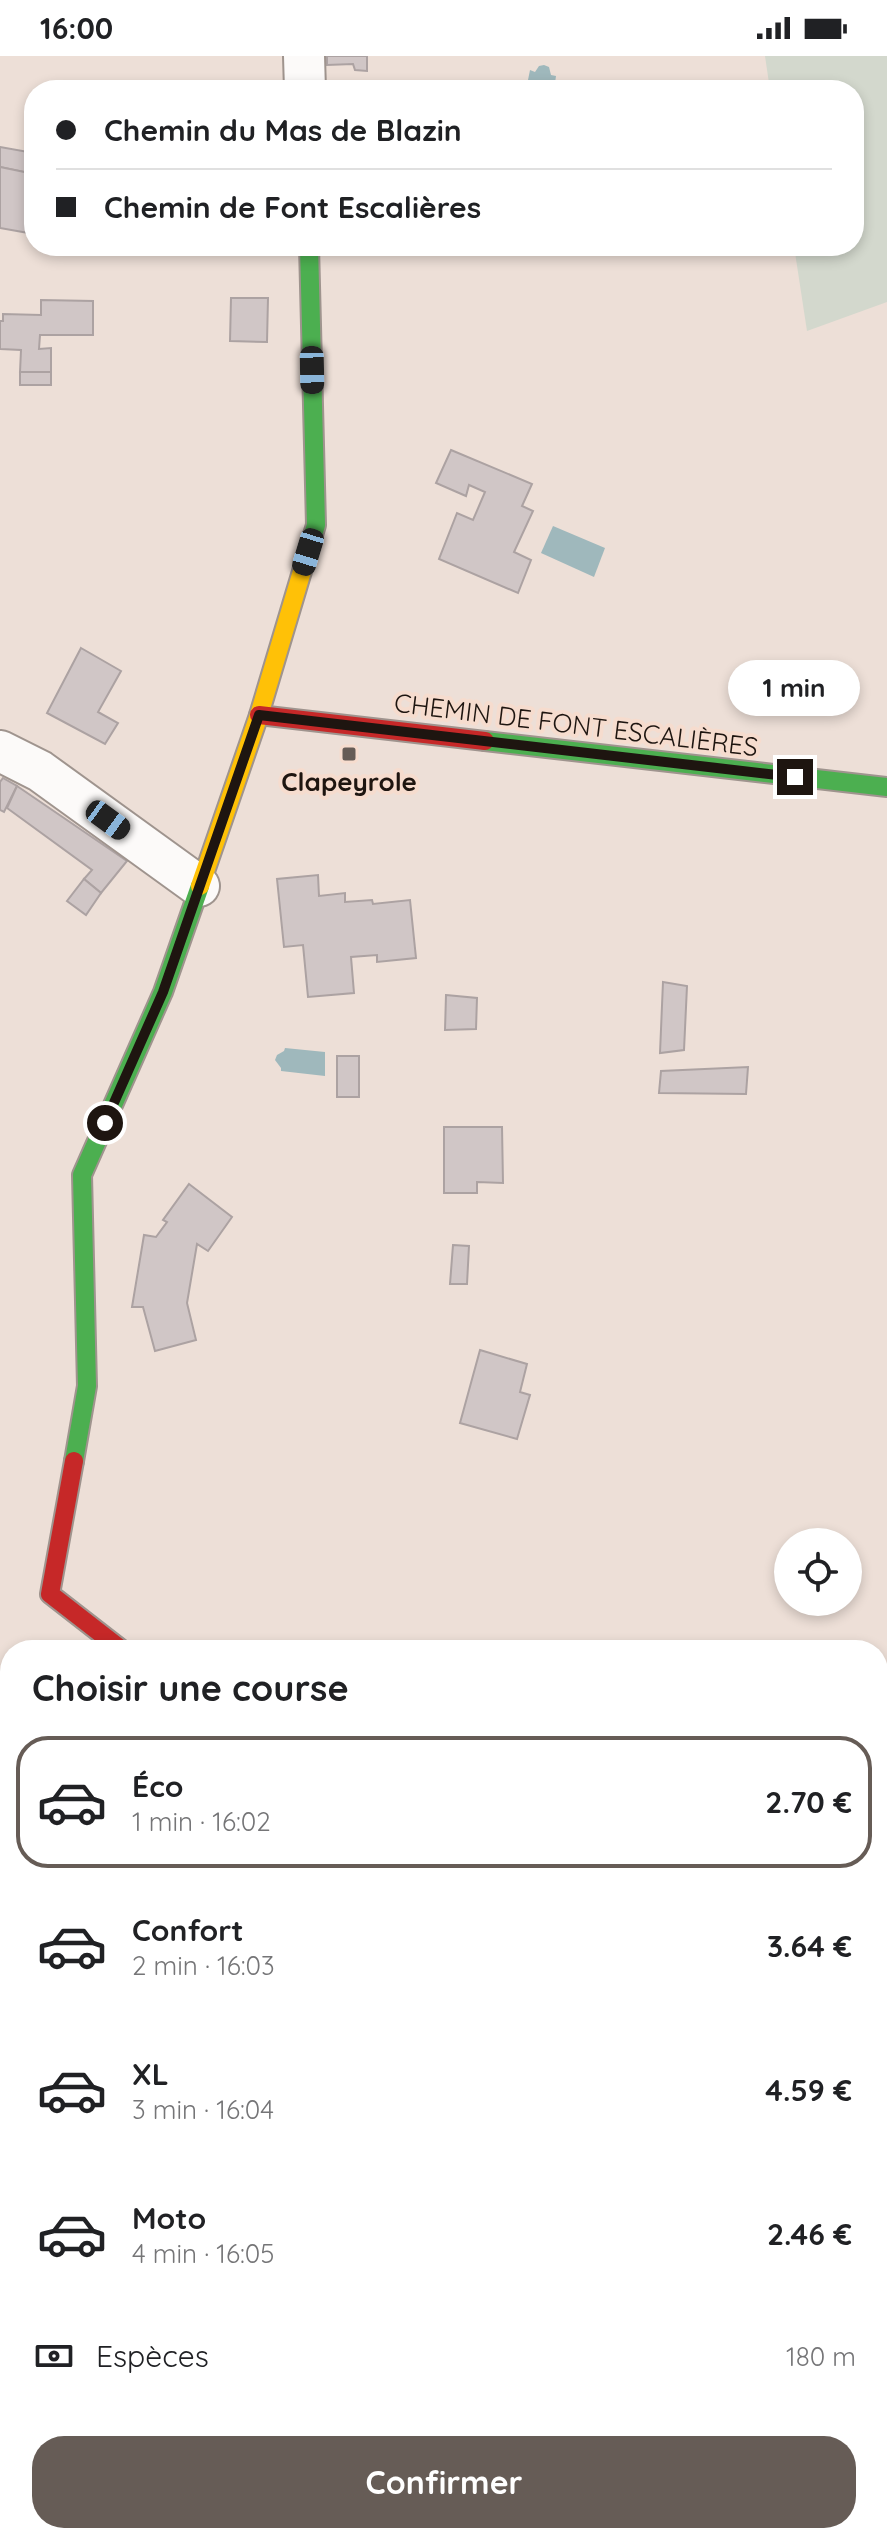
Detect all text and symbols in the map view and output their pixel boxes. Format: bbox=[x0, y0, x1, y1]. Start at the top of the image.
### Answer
text: 16:00 bbox=[40, 9, 113, 47]
text: Chemin du Mas de Blazin bbox=[104, 111, 462, 149]
text: Chemin de Font Escalières bbox=[104, 188, 481, 226]
car bbox=[300, 346, 324, 394]
car bbox=[290, 526, 326, 578]
callout: 1 min bbox=[729, 661, 861, 717]
text: 1 min bbox=[763, 671, 826, 704]
street label: CHEMIN DE FONT ESCALIÈRES bbox=[392, 686, 760, 763]
marker: Clapeyrole bbox=[340, 745, 358, 763]
route end bbox=[777, 759, 813, 795]
place label: Clapeyrole bbox=[281, 765, 417, 798]
car bbox=[82, 796, 134, 844]
route start bbox=[87, 1105, 123, 1141]
map controls bbox=[774, 1528, 862, 1616]
button: locate bbox=[774, 1528, 862, 1616]
text: Choisir une course bbox=[32, 1665, 349, 1710]
icon: car bbox=[36, 1766, 108, 1838]
text: Éco bbox=[132, 1767, 183, 1805]
text: 2.70 € bbox=[765, 1783, 852, 1821]
text: 1 min · 16:02 bbox=[132, 1805, 271, 1838]
icon: car bbox=[36, 1910, 108, 1982]
text: Confort bbox=[132, 1911, 244, 1949]
text: 3.64 € bbox=[767, 1927, 852, 1965]
text: 2 min · 16:03 bbox=[132, 1949, 275, 1982]
icon: car bbox=[36, 2054, 108, 2126]
text: XL bbox=[132, 2055, 169, 2093]
text: 4.59 € bbox=[765, 2071, 852, 2109]
text: 3 min · 16:04 bbox=[132, 2093, 274, 2126]
icon: car bbox=[36, 2198, 108, 2270]
text: Moto bbox=[132, 2199, 206, 2237]
text: 2.46 € bbox=[767, 2215, 852, 2253]
text: 4 min · 16:05 bbox=[132, 2237, 274, 2270]
icon: cash bbox=[32, 2334, 76, 2378]
text: Espèces bbox=[96, 2337, 209, 2375]
text: 180 m bbox=[786, 2340, 856, 2373]
button: Confirmer bbox=[32, 2436, 856, 2528]

